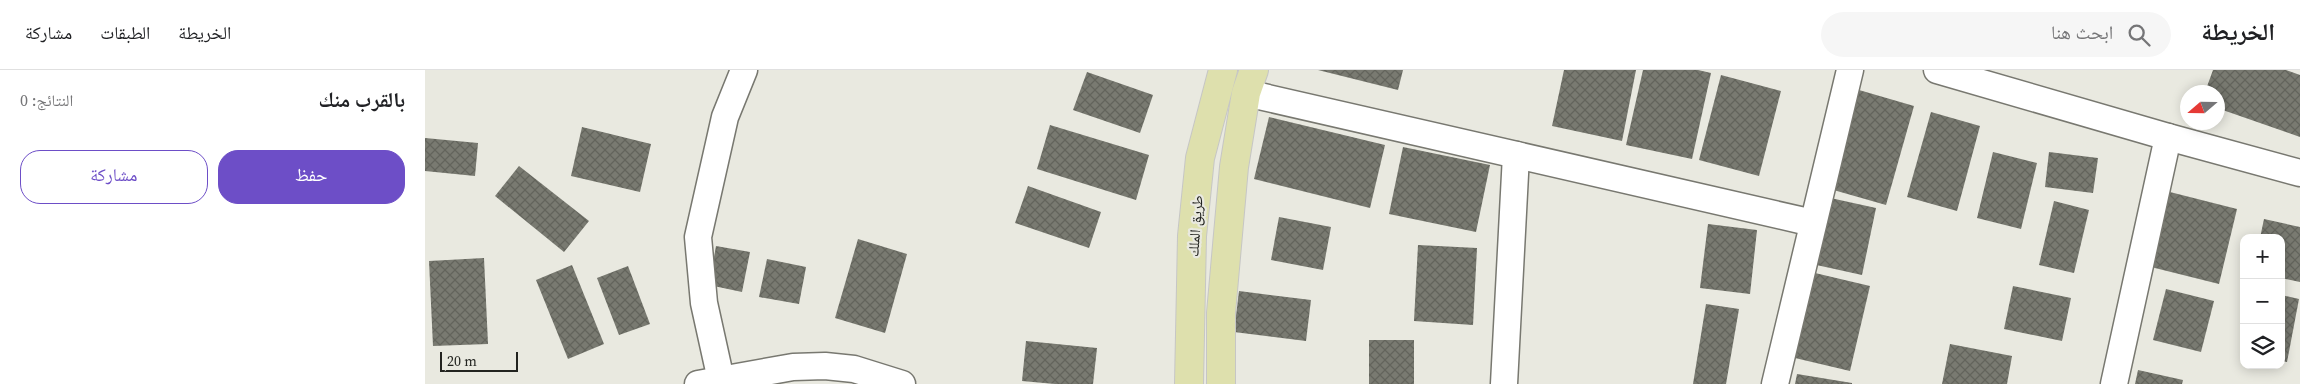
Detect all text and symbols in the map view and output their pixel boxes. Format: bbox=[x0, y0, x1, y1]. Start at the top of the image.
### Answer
search box bbox=[1821, 12, 2171, 57]
text: الخريطة bbox=[2201, 15, 2275, 48]
text: ابحث هنا bbox=[2051, 19, 2113, 45]
text: مشاركة bbox=[25, 20, 72, 45]
text: الطبقات bbox=[100, 20, 150, 45]
text: الخريطة bbox=[178, 20, 231, 45]
icon: search bbox=[2125, 21, 2153, 49]
text: بالقرب منك bbox=[319, 85, 405, 114]
north arrow bbox=[2180, 85, 2225, 130]
text: النتائج: 0 bbox=[20, 89, 73, 111]
button: مشاركة bbox=[20, 150, 208, 204]
button: حفظ bbox=[218, 150, 405, 204]
street label: طريق الملك bbox=[1182, 194, 1208, 258]
map controls bbox=[2240, 234, 2285, 369]
button: + bbox=[2240, 234, 2285, 279]
button: − bbox=[2240, 279, 2285, 324]
button: layers bbox=[2240, 324, 2285, 369]
scale bar bbox=[440, 349, 517, 372]
text: 20 m bbox=[447, 351, 477, 371]

